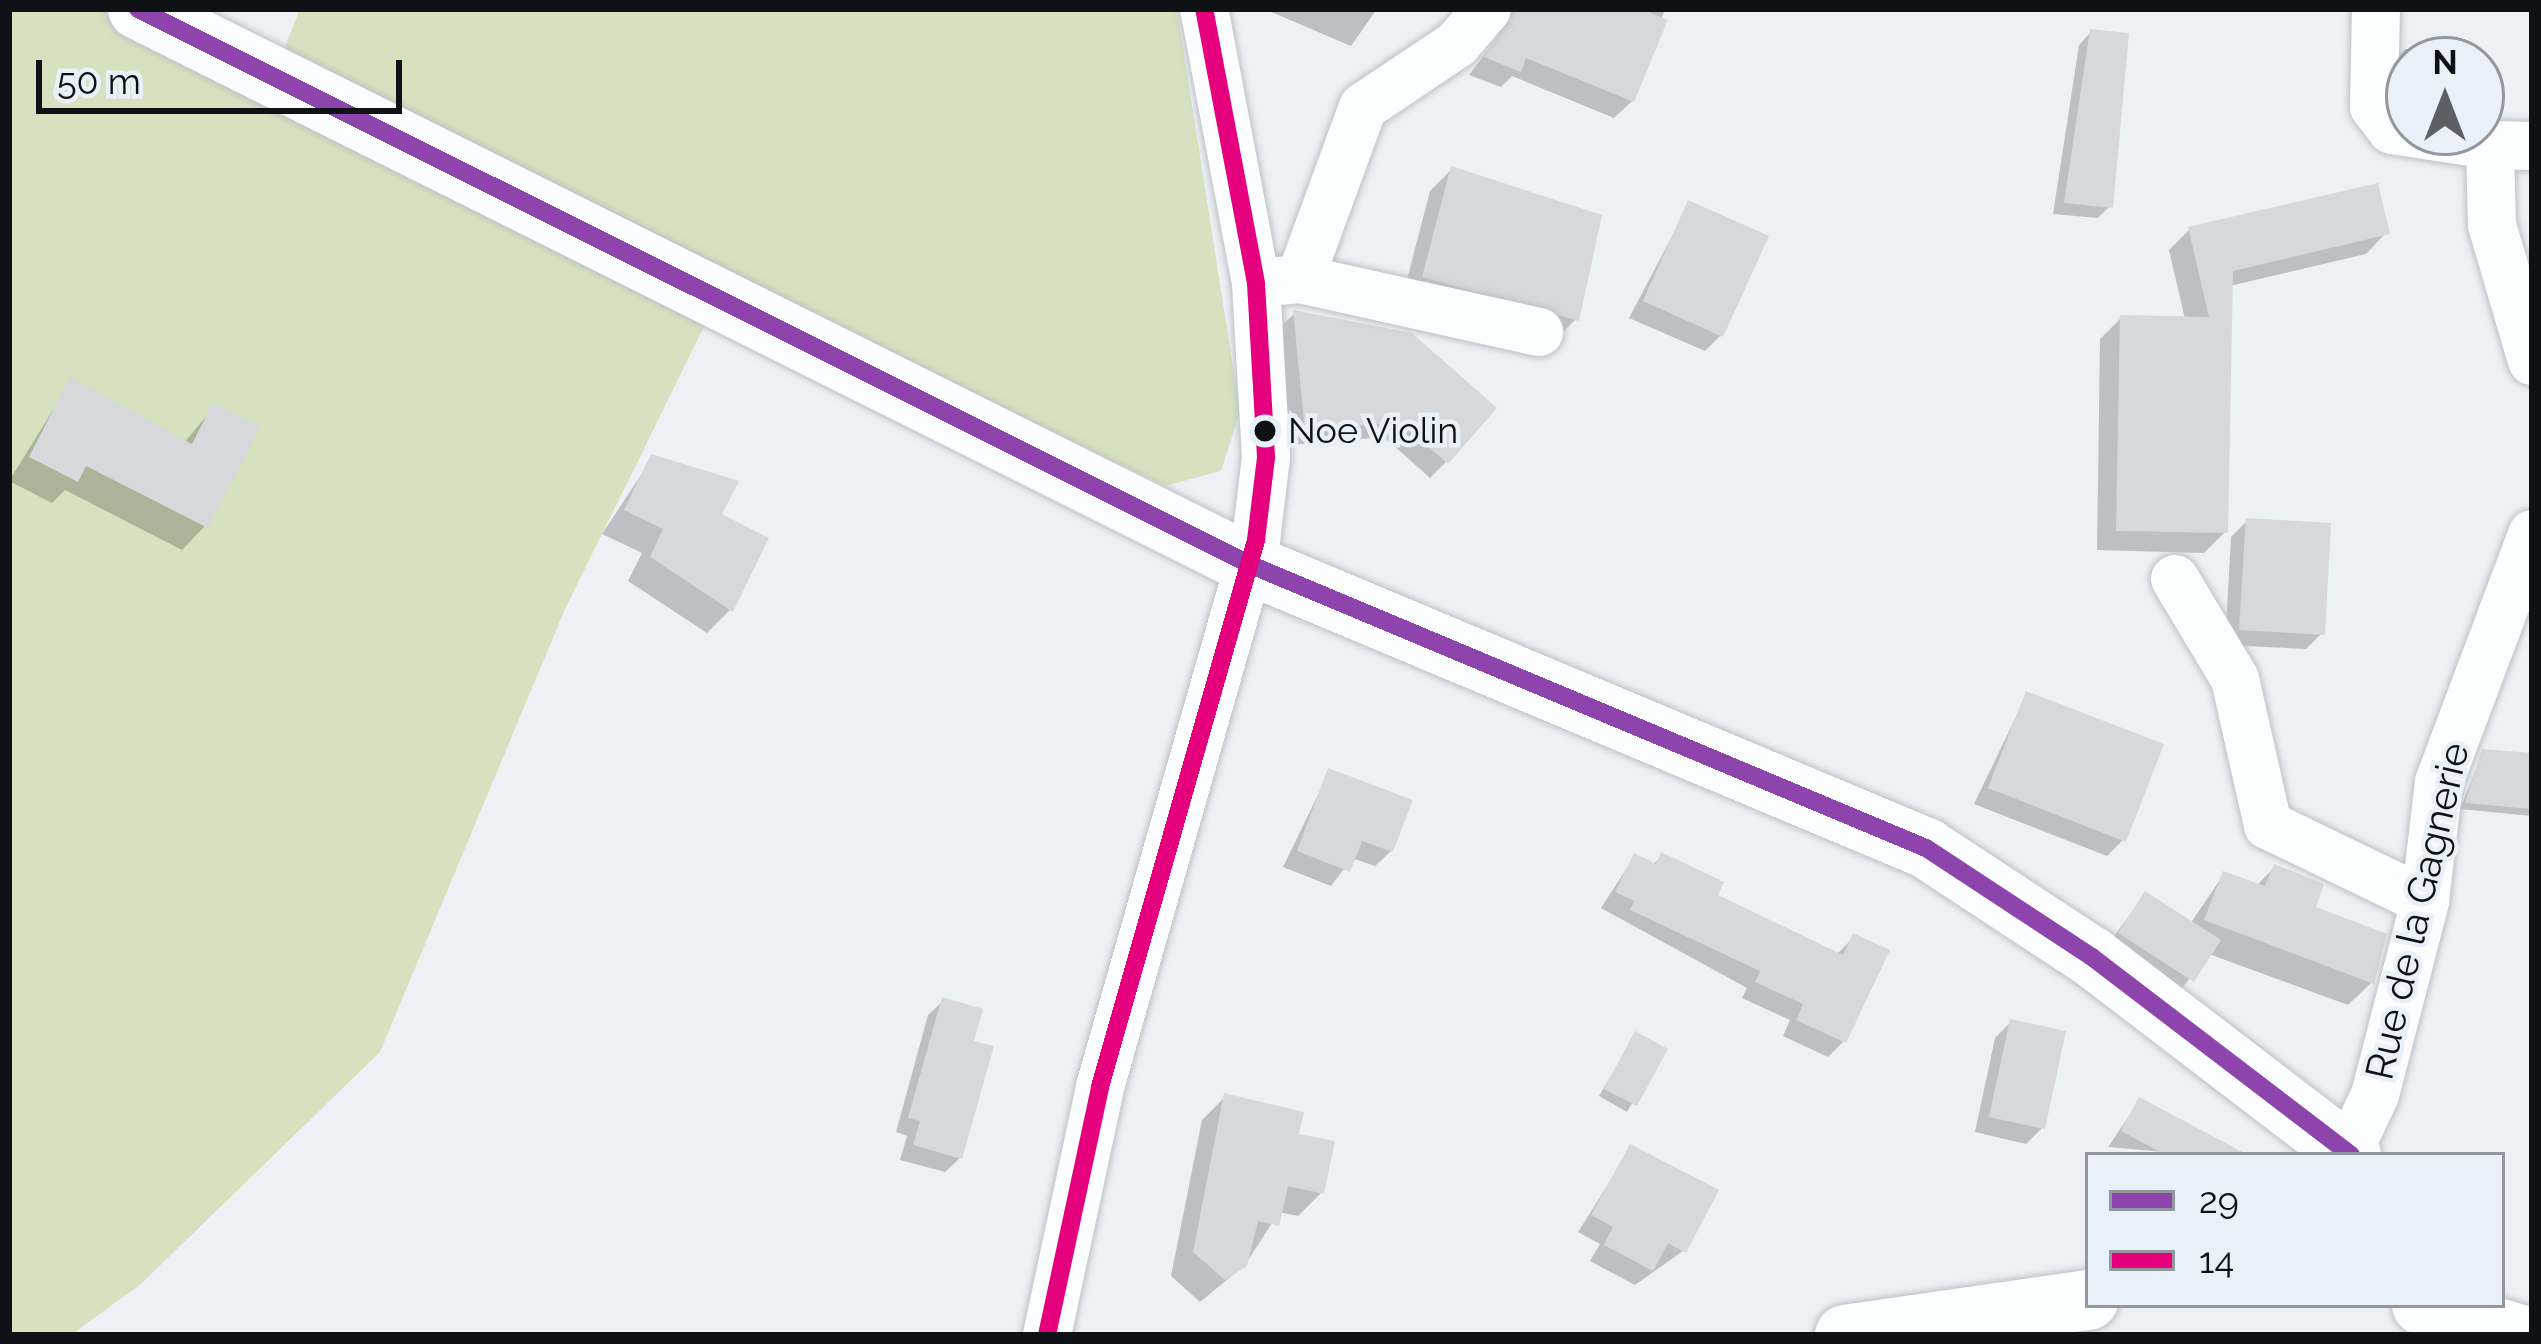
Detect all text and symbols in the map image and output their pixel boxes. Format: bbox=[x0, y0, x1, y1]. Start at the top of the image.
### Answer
scale bar bbox=[42, 36, 408, 110]
north arrow bbox=[2385, 36, 2505, 156]
text: N bbox=[2432, 43, 2458, 82]
text: 50 m bbox=[57, 60, 141, 102]
place label: Noe Violin bbox=[1288, 409, 1460, 453]
marker: Noe Violin bbox=[1254, 420, 1276, 442]
street label: Rue de la Gagnerie bbox=[2356, 738, 2478, 1084]
legend bbox=[2085, 1152, 2505, 1308]
text: 29 bbox=[2199, 1179, 2239, 1221]
text: 14 bbox=[2199, 1239, 2234, 1281]

